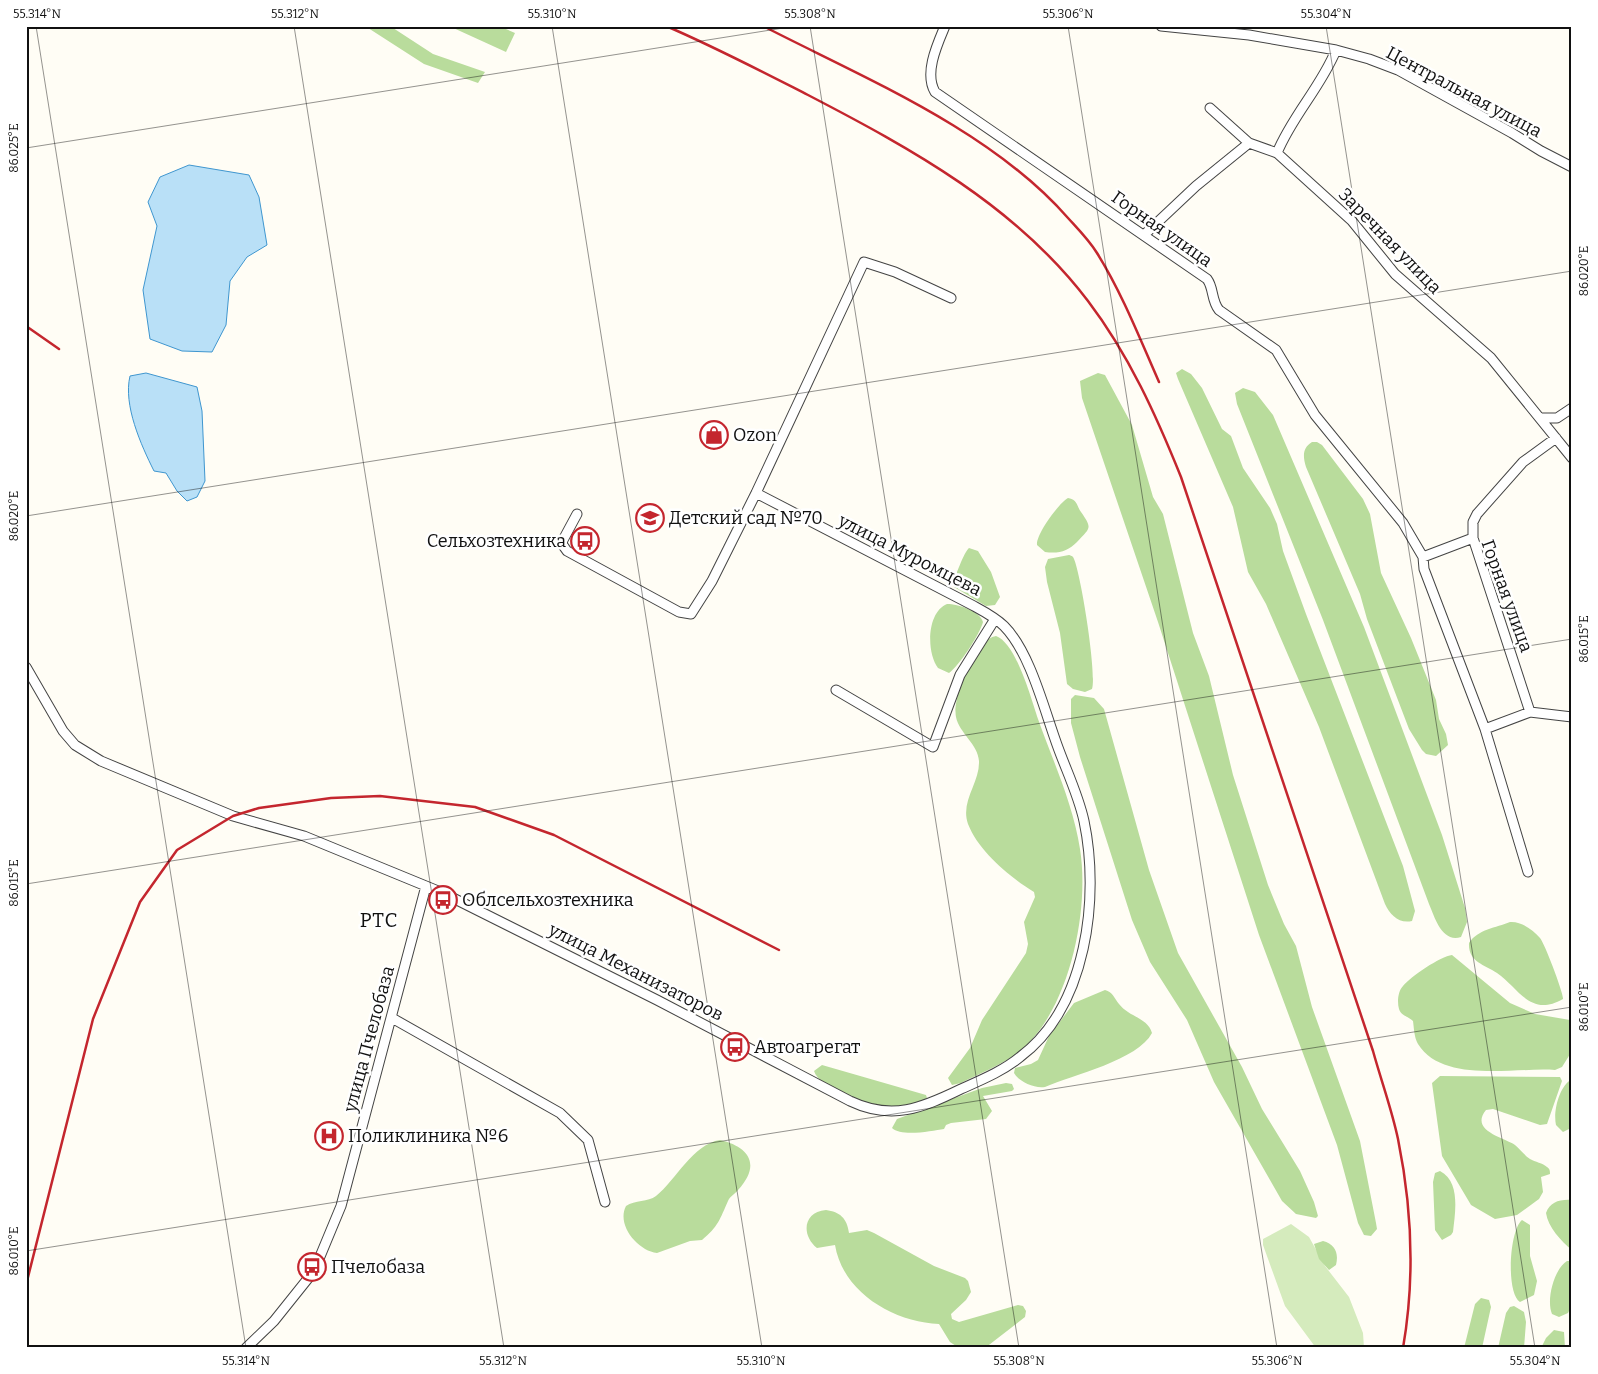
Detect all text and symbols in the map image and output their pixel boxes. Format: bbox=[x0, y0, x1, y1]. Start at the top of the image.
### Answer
text: 55.314°N bbox=[13, 7, 62, 21]
text: 55.312°N bbox=[271, 7, 320, 21]
text: 55.310°N bbox=[527, 7, 577, 21]
text: 55.308°N bbox=[784, 7, 836, 21]
text: 55.306°N bbox=[1042, 7, 1094, 21]
text: 55.304°N bbox=[1301, 7, 1352, 21]
street label: Центральная улица bbox=[1382, 42, 1546, 142]
text: 86.025°E bbox=[7, 123, 21, 173]
street label: Заречная улица bbox=[1334, 183, 1446, 299]
street label: Горная улица bbox=[1107, 186, 1217, 272]
text: 86.020°E bbox=[1577, 246, 1591, 296]
shop icon: Ozon bbox=[699, 420, 729, 450]
place label: Ozon bbox=[733, 424, 777, 446]
text: 86.020°E bbox=[7, 491, 21, 541]
school or university icon: Детский сад №70 bbox=[635, 503, 665, 533]
place label: Детский сад №70 bbox=[669, 507, 823, 529]
street label: улица Муромцева bbox=[834, 509, 985, 601]
bus stop icon: Сельхозтехника bbox=[570, 526, 600, 556]
place label: Сельхозтехника bbox=[427, 530, 566, 552]
street label: Горная улица bbox=[1476, 537, 1538, 655]
text: 86.015°E bbox=[1577, 615, 1591, 663]
text: 86.015°E bbox=[7, 859, 21, 907]
bus stop icon: Облсельхозтехника bbox=[428, 885, 458, 915]
place label: Облсельхозтехника bbox=[462, 889, 634, 911]
district label: РТС bbox=[360, 908, 398, 932]
street label: улица Механизаторов bbox=[544, 918, 727, 1026]
street label: улица Пчелобаза bbox=[339, 963, 399, 1116]
text: 86.010°E bbox=[1577, 983, 1591, 1031]
bus stop icon: Автоагрегат bbox=[720, 1032, 750, 1062]
place label: Автоагрегат bbox=[754, 1036, 860, 1058]
hospital icon: Поликлиника №6 bbox=[314, 1121, 344, 1151]
place label: Поликлиника №6 bbox=[348, 1125, 508, 1147]
text: 86.010°E bbox=[7, 1227, 21, 1275]
bus stop icon: Пчелобаза bbox=[297, 1252, 327, 1282]
place label: Пчелобаза bbox=[331, 1256, 425, 1278]
text: 55.314°N bbox=[222, 1354, 271, 1368]
text: 55.312°N bbox=[479, 1354, 528, 1368]
text: 55.310°N bbox=[736, 1354, 786, 1368]
text: 55.308°N bbox=[993, 1354, 1045, 1368]
text: 55.306°N bbox=[1251, 1354, 1303, 1368]
text: 55.304°N bbox=[1510, 1354, 1561, 1368]

